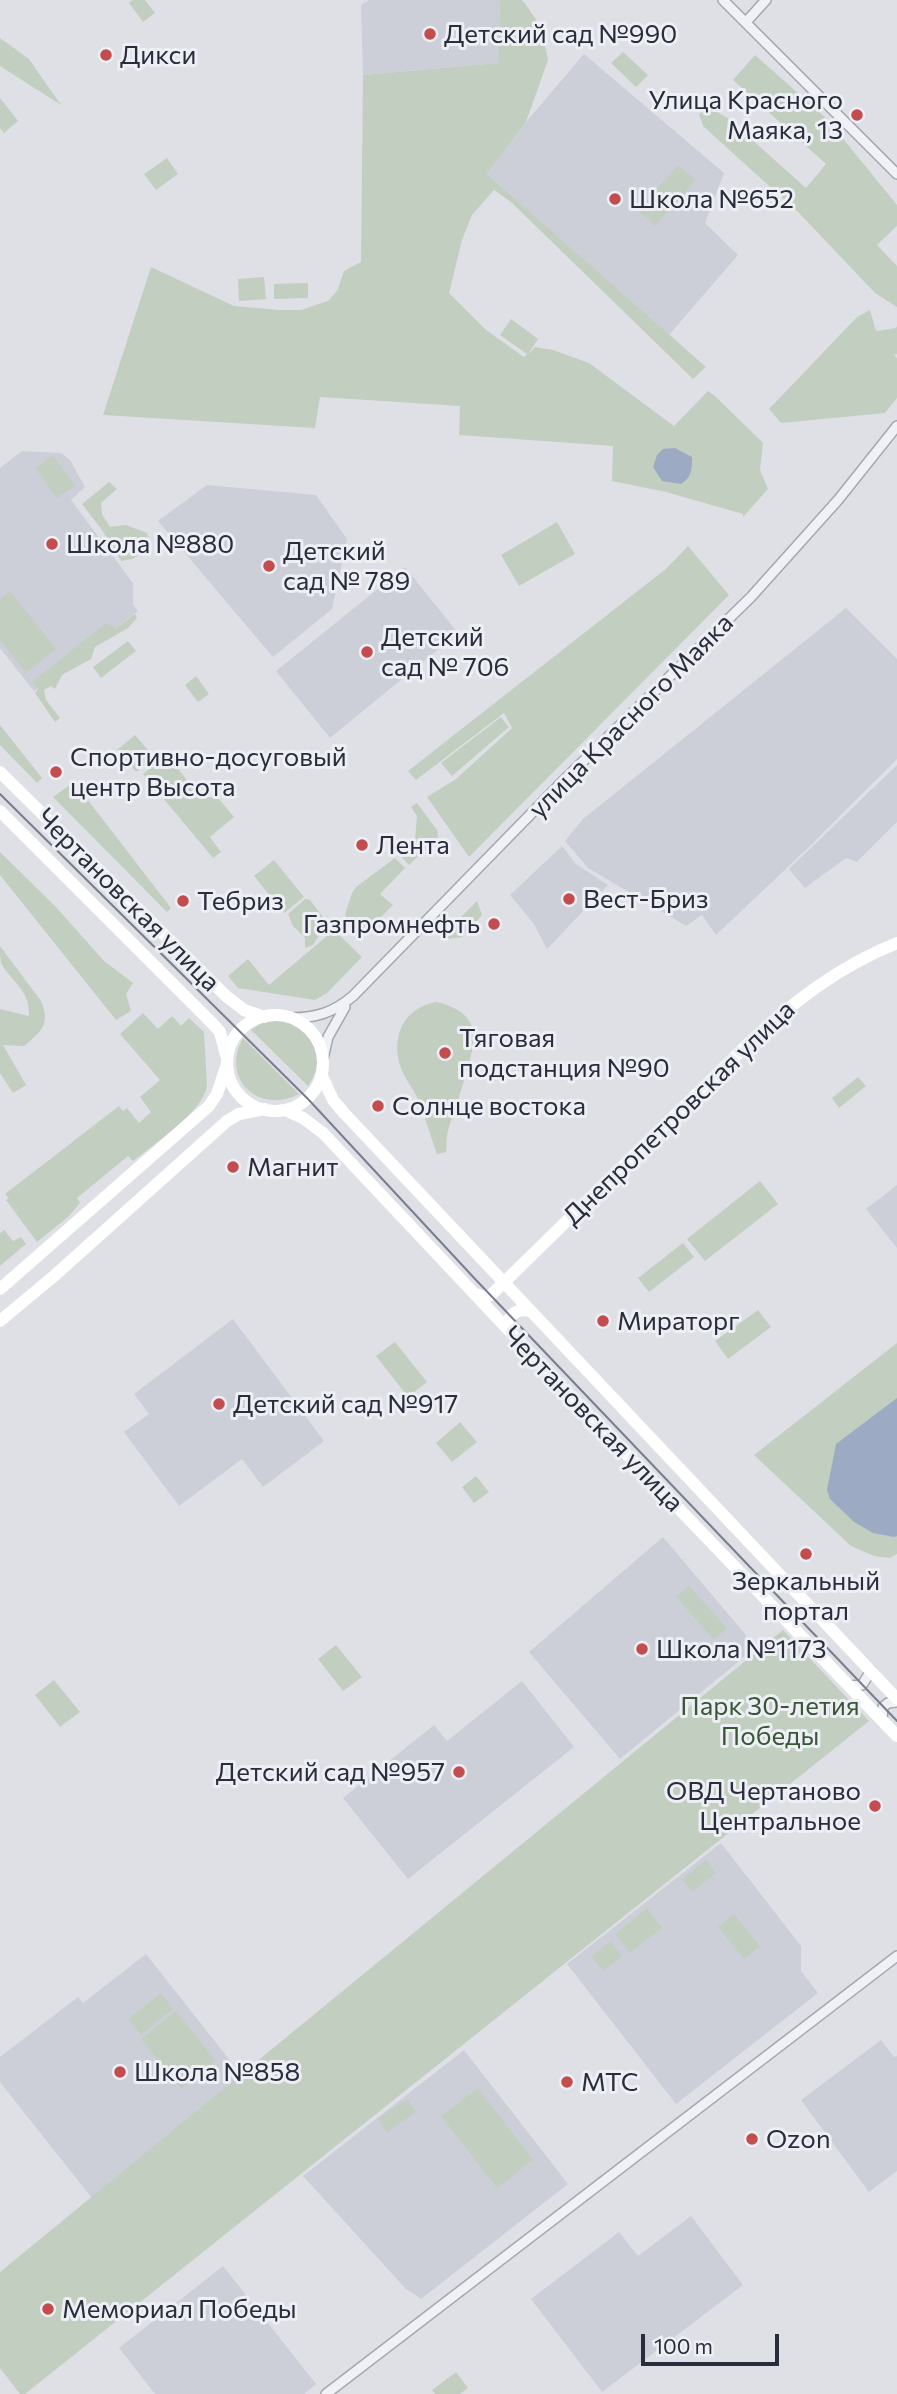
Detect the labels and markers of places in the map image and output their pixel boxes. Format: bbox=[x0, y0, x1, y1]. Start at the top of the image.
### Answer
place label: Детский сад №990 bbox=[444, 18, 677, 50]
marker: Детский сад №990 bbox=[422, 26, 438, 42]
place label: Дикси bbox=[120, 39, 196, 71]
marker: Дикси bbox=[98, 47, 114, 63]
place label: Улица Красного Маяка, 13 bbox=[648, 84, 843, 146]
marker: Улица Красного Маяка, 13 bbox=[849, 107, 865, 123]
place label: Школа №652 bbox=[629, 183, 794, 215]
marker: Школа №652 bbox=[607, 191, 623, 207]
place label: Школа №880 bbox=[66, 528, 234, 560]
place label: Детский сад № 789 bbox=[283, 535, 410, 596]
marker: Школа №880 bbox=[44, 536, 60, 552]
marker: Детский сад № 789 bbox=[261, 558, 277, 574]
place label: Детский сад № 706 bbox=[381, 621, 509, 682]
marker: Детский сад № 706 bbox=[359, 644, 375, 660]
place label: Спортивно-досуговый центр Высота bbox=[70, 741, 347, 802]
marker: Спортивно-досуговый центр Высота bbox=[48, 764, 64, 780]
place label: Лента bbox=[376, 829, 450, 861]
marker: Лента bbox=[354, 837, 370, 853]
place label: Вест-Бриз bbox=[583, 883, 709, 915]
place label: Тебриз bbox=[197, 885, 284, 917]
marker: Вест-Бриз bbox=[561, 891, 577, 907]
marker: Тебриз bbox=[175, 893, 191, 909]
place label: Газпромнефть bbox=[303, 908, 480, 940]
marker: Газпромнефть bbox=[486, 916, 502, 932]
place label: Тяговая подстанция №90 bbox=[459, 1022, 670, 1084]
marker: Тяговая подстанция №90 bbox=[437, 1045, 453, 1061]
place label: Солнце востока bbox=[392, 1090, 586, 1122]
marker: Солнце востока bbox=[370, 1098, 386, 1114]
place label: Магнит bbox=[247, 1151, 338, 1183]
marker: Магнит bbox=[225, 1159, 241, 1175]
place label: Мираторг bbox=[617, 1305, 740, 1337]
marker: Мираторг bbox=[595, 1313, 611, 1329]
place label: Детский сад №917 bbox=[233, 1388, 458, 1420]
marker: Детский сад №917 bbox=[211, 1396, 227, 1412]
marker: Зеркальный портал bbox=[798, 1546, 814, 1562]
place label: Зеркальный портал bbox=[732, 1565, 880, 1626]
place label: Школа №1173 bbox=[656, 1633, 827, 1665]
marker: Школа №1173 bbox=[634, 1641, 650, 1657]
place label: Детский сад №957 bbox=[216, 1756, 445, 1788]
marker: Детский сад №957 bbox=[451, 1764, 467, 1780]
place label: ОВД Чертаново Центральное bbox=[666, 1775, 861, 1837]
marker: ОВД Чертаново Центральное bbox=[867, 1798, 883, 1814]
place label: Школа №858 bbox=[134, 2056, 300, 2088]
marker: Школа №858 bbox=[112, 2064, 128, 2080]
place label: МТС bbox=[581, 2066, 639, 2098]
marker: МТС bbox=[559, 2074, 575, 2090]
place label: Ozon bbox=[766, 2123, 831, 2155]
marker: Ozon bbox=[744, 2131, 760, 2147]
place label: Мемориал Победы bbox=[62, 2293, 297, 2325]
marker: Мемориал Победы bbox=[40, 2301, 56, 2317]

